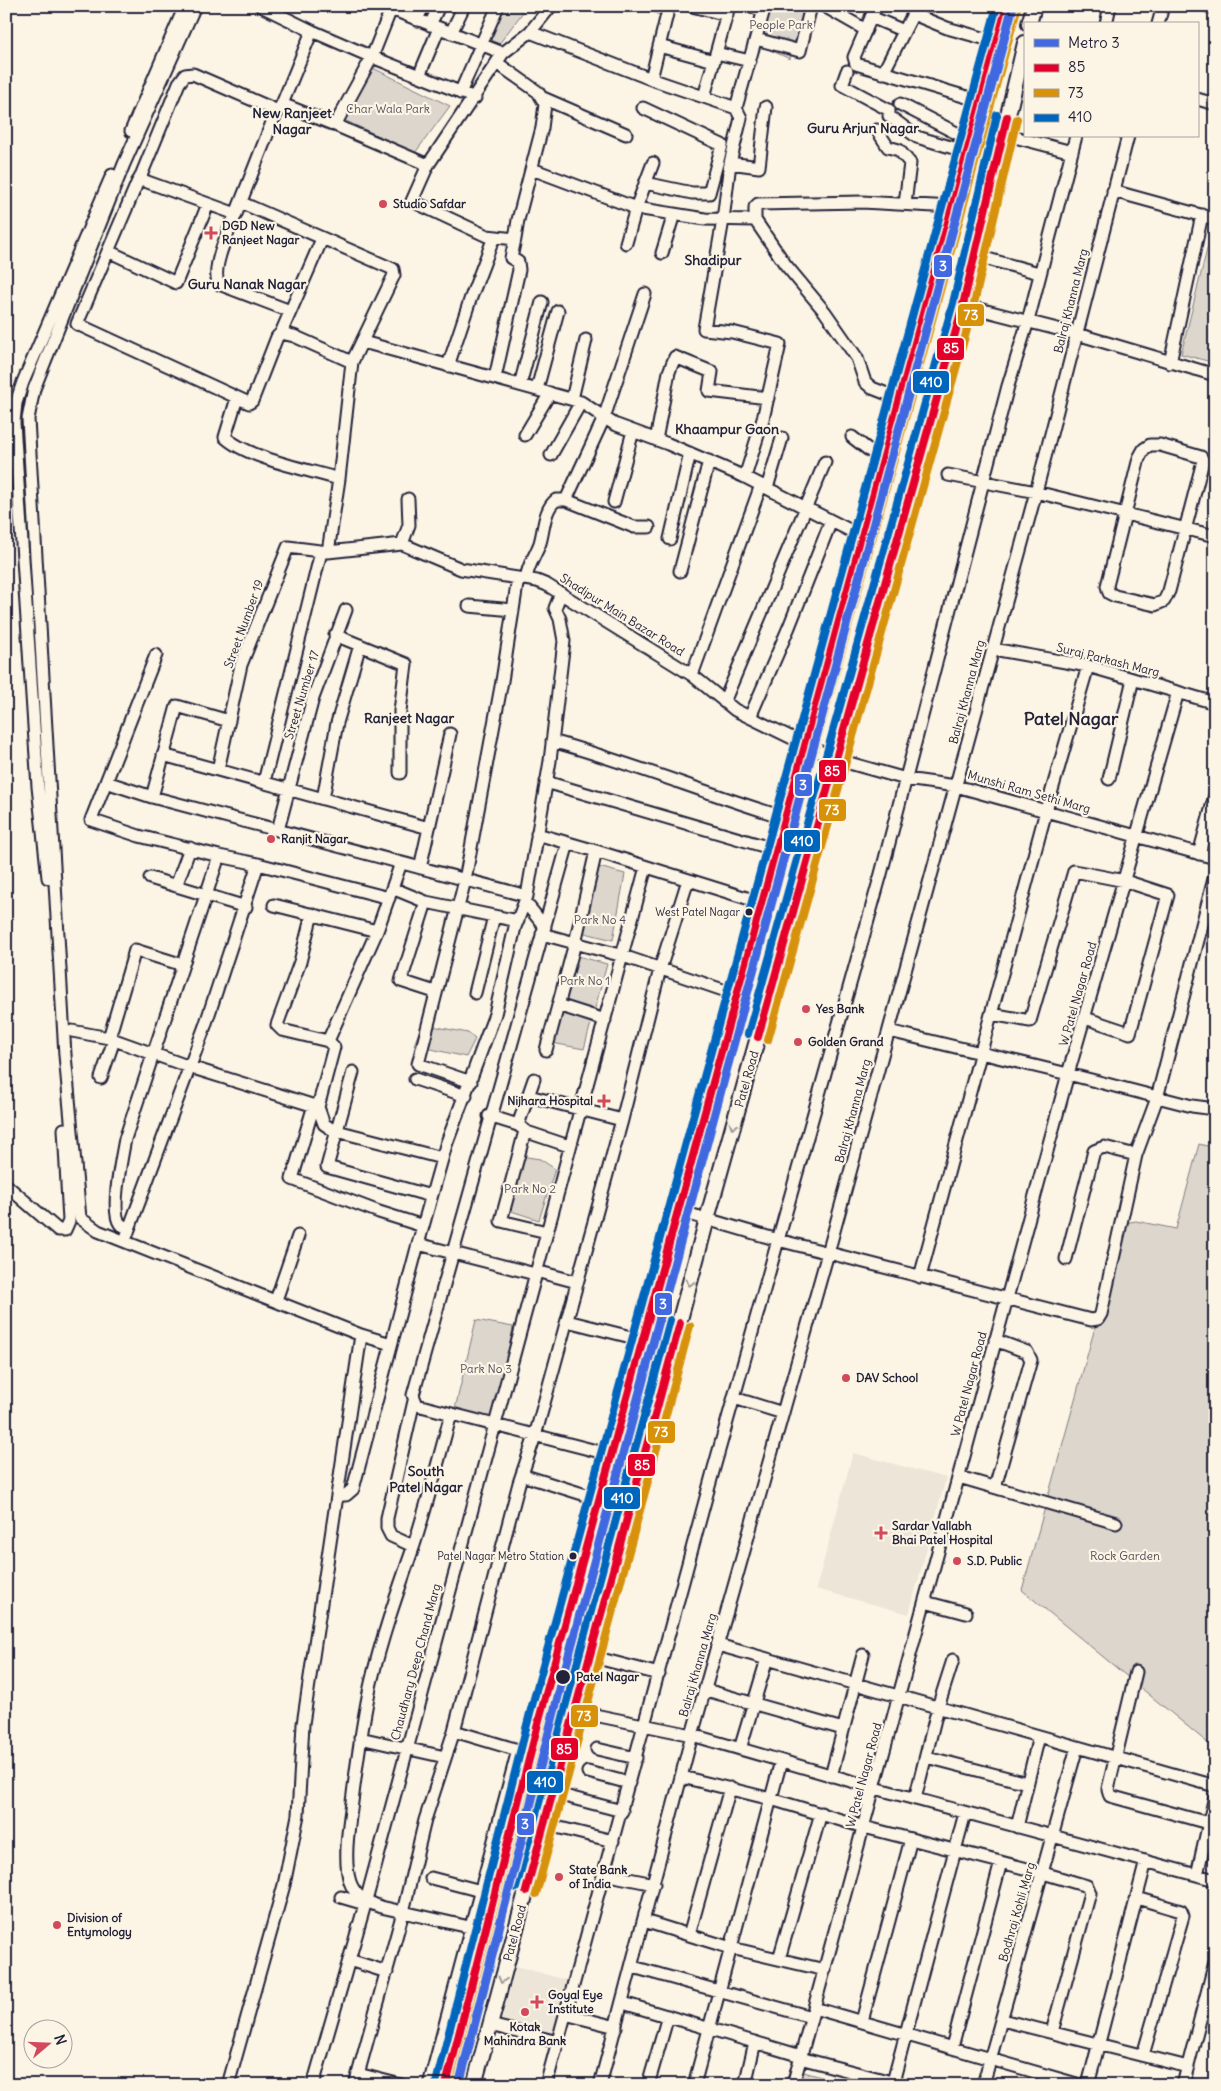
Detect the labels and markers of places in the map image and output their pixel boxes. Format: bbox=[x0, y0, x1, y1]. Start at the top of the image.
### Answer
place label: Studio Safdar bbox=[393, 196, 466, 211]
marker: Studio Safdar bbox=[377, 198, 389, 210]
place label: DGD New Ranjeet Nagar bbox=[222, 218, 299, 248]
marker: DGD New Ranjeet Nagar bbox=[204, 226, 218, 240]
place label: Ranjit Nagar bbox=[281, 831, 348, 847]
marker: Ranjit Nagar bbox=[265, 833, 277, 845]
place label: West Patel Nagar bbox=[655, 905, 741, 919]
marker: West Patel Nagar bbox=[744, 907, 754, 917]
place label: Yes Bank bbox=[815, 1001, 864, 1016]
marker: Yes Bank bbox=[800, 1003, 812, 1015]
place label: Golden Grand bbox=[808, 1034, 884, 1049]
marker: Golden Grand bbox=[792, 1036, 804, 1048]
place label: Nijhara Hospital bbox=[507, 1093, 593, 1109]
marker: Nijhara Hospital bbox=[597, 1094, 611, 1108]
place label: DAV School bbox=[856, 1370, 918, 1385]
marker: DAV School bbox=[840, 1372, 852, 1384]
place label: Sardar Vallabh Bhai Patel Hospital bbox=[892, 1518, 993, 1548]
marker: Sardar Vallabh Bhai Patel Hospital bbox=[874, 1526, 888, 1540]
place label: Patel Nagar Metro Station bbox=[437, 1549, 564, 1563]
marker: Patel Nagar Metro Station bbox=[568, 1551, 578, 1561]
place label: S.D. Public bbox=[967, 1553, 1022, 1568]
marker: S.D. Public bbox=[951, 1555, 963, 1567]
marker: Patel Nagar bbox=[554, 1668, 572, 1686]
place label: Patel Nagar bbox=[576, 1669, 639, 1685]
place label: State Bank of India bbox=[569, 1862, 627, 1891]
marker: State Bank of India bbox=[553, 1871, 565, 1883]
place label: Division of Entymology bbox=[67, 1910, 132, 1940]
marker: Division of Entymology bbox=[51, 1919, 63, 1931]
place label: Goyal Eye Institute bbox=[548, 1987, 603, 2016]
marker: Goyal Eye Institute bbox=[530, 1995, 544, 2009]
marker: Kotak Mahindra Bank bbox=[519, 2006, 531, 2018]
place label: Kotak Mahindra Bank bbox=[484, 2019, 566, 2048]

